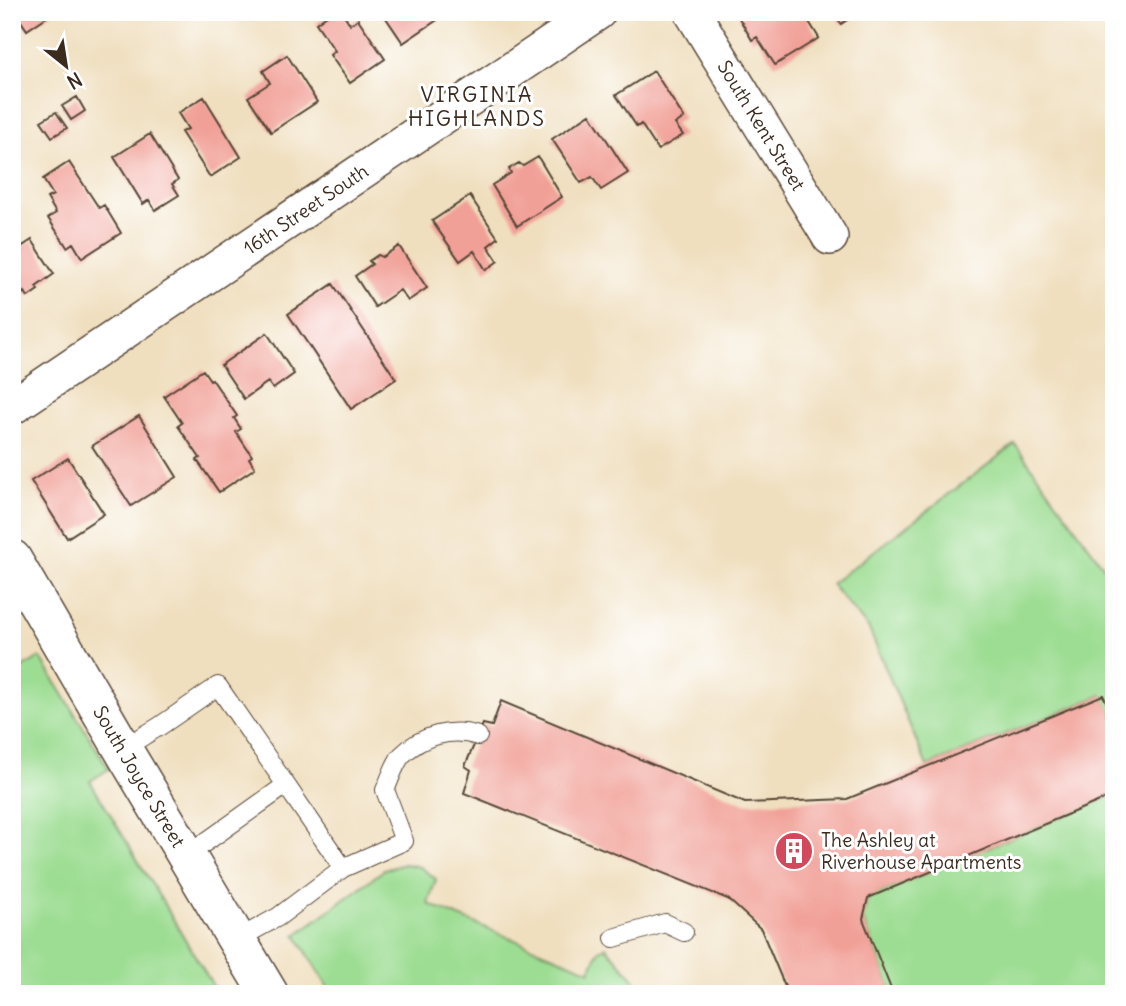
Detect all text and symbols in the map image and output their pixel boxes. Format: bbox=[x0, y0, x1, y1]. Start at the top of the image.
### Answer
north arrow bbox=[32, 32, 102, 102]
street label: South Kent Street bbox=[713, 56, 811, 195]
text: N bbox=[63, 67, 86, 94]
district label: VIRGINIA HIGHLANDS bbox=[408, 81, 546, 132]
street label: 16th Street South bbox=[239, 159, 373, 260]
street label: South Joyce Street bbox=[88, 701, 191, 852]
place label: The Ashley at Riverhouse Apartments bbox=[821, 828, 1022, 874]
building icon: The Ashley at Riverhouse Apartments bbox=[773, 830, 815, 872]

